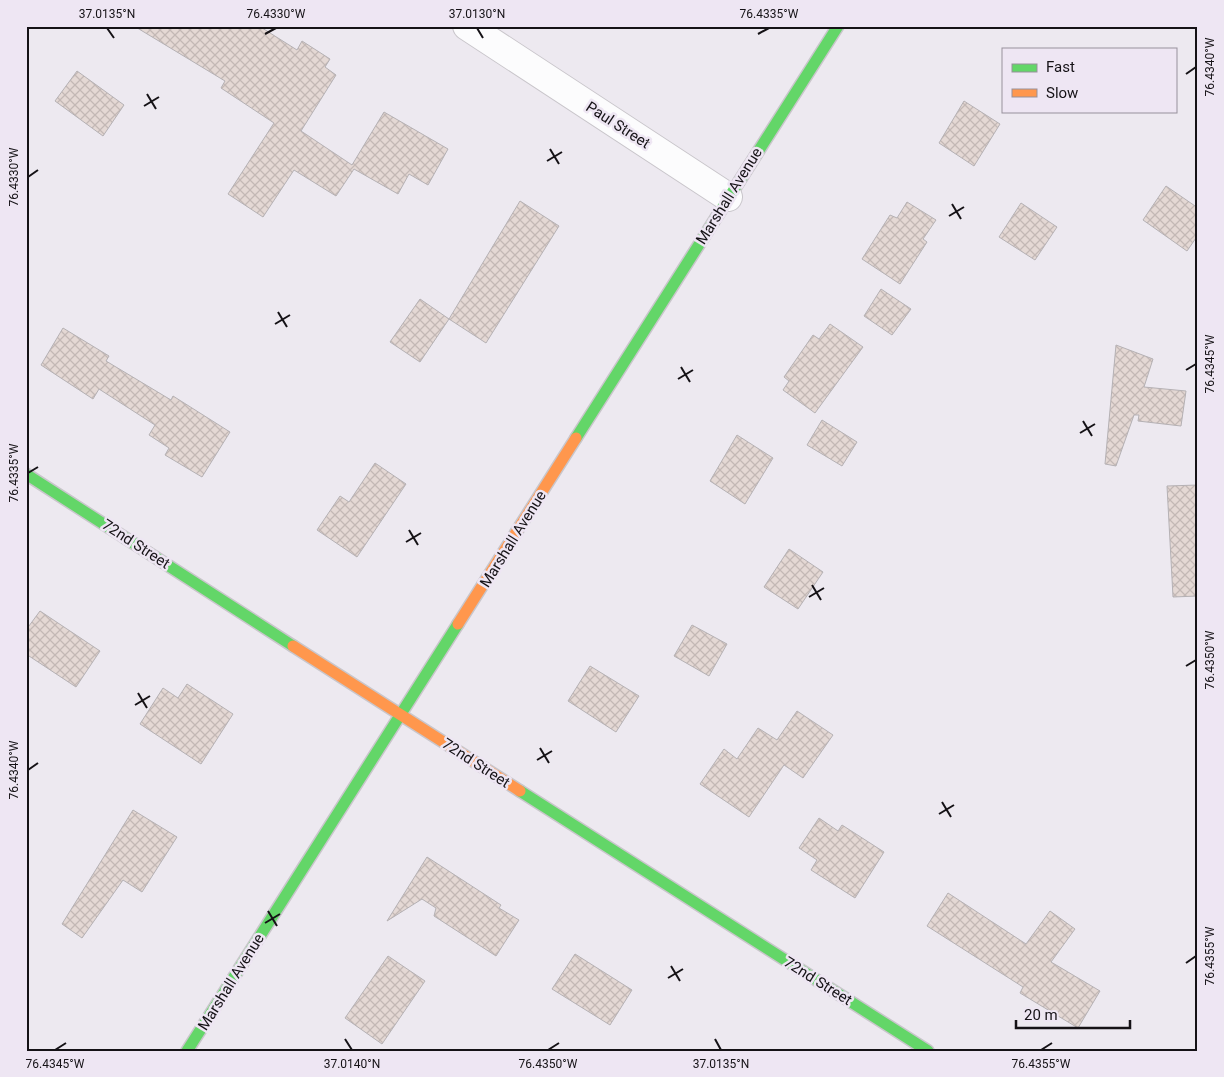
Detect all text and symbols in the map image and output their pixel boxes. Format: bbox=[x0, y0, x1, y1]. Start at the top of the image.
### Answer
text: 37.0135°N bbox=[79, 7, 135, 21]
text: 76.4330°W bbox=[247, 7, 306, 21]
text: 37.0130°N bbox=[449, 7, 505, 21]
text: 76.4335°W bbox=[740, 7, 799, 21]
text: 76.4340°W bbox=[1203, 37, 1217, 96]
legend bbox=[1002, 48, 1176, 112]
text: Fast bbox=[1046, 58, 1075, 76]
text: Slow bbox=[1046, 84, 1078, 102]
street label: Paul Street bbox=[583, 98, 653, 152]
street label: Marshall Avenue bbox=[692, 144, 766, 248]
text: 76.4330°W bbox=[7, 147, 21, 206]
text: 76.4345°W bbox=[1203, 334, 1217, 393]
text: 76.4335°W bbox=[7, 443, 21, 502]
street label: Marshall Avenue bbox=[476, 487, 550, 591]
street label: 72nd Street bbox=[99, 516, 173, 573]
text: 76.4350°W bbox=[1203, 630, 1217, 689]
street label: 72nd Street bbox=[439, 735, 513, 792]
text: 76.4340°W bbox=[7, 740, 21, 799]
text: 76.4355°W bbox=[1203, 926, 1217, 985]
street label: Marshall Avenue bbox=[194, 930, 268, 1034]
street label: 72nd Street bbox=[781, 953, 855, 1009]
scale bar bbox=[1016, 997, 1130, 1029]
text: 20 m bbox=[1024, 1006, 1058, 1024]
text: 76.4345°W bbox=[26, 1057, 85, 1071]
text: 37.0140°N bbox=[324, 1057, 380, 1071]
text: 76.4350°W bbox=[519, 1057, 578, 1071]
text: 37.0135°N bbox=[693, 1057, 749, 1071]
text: 76.4355°W bbox=[1012, 1057, 1071, 1071]

